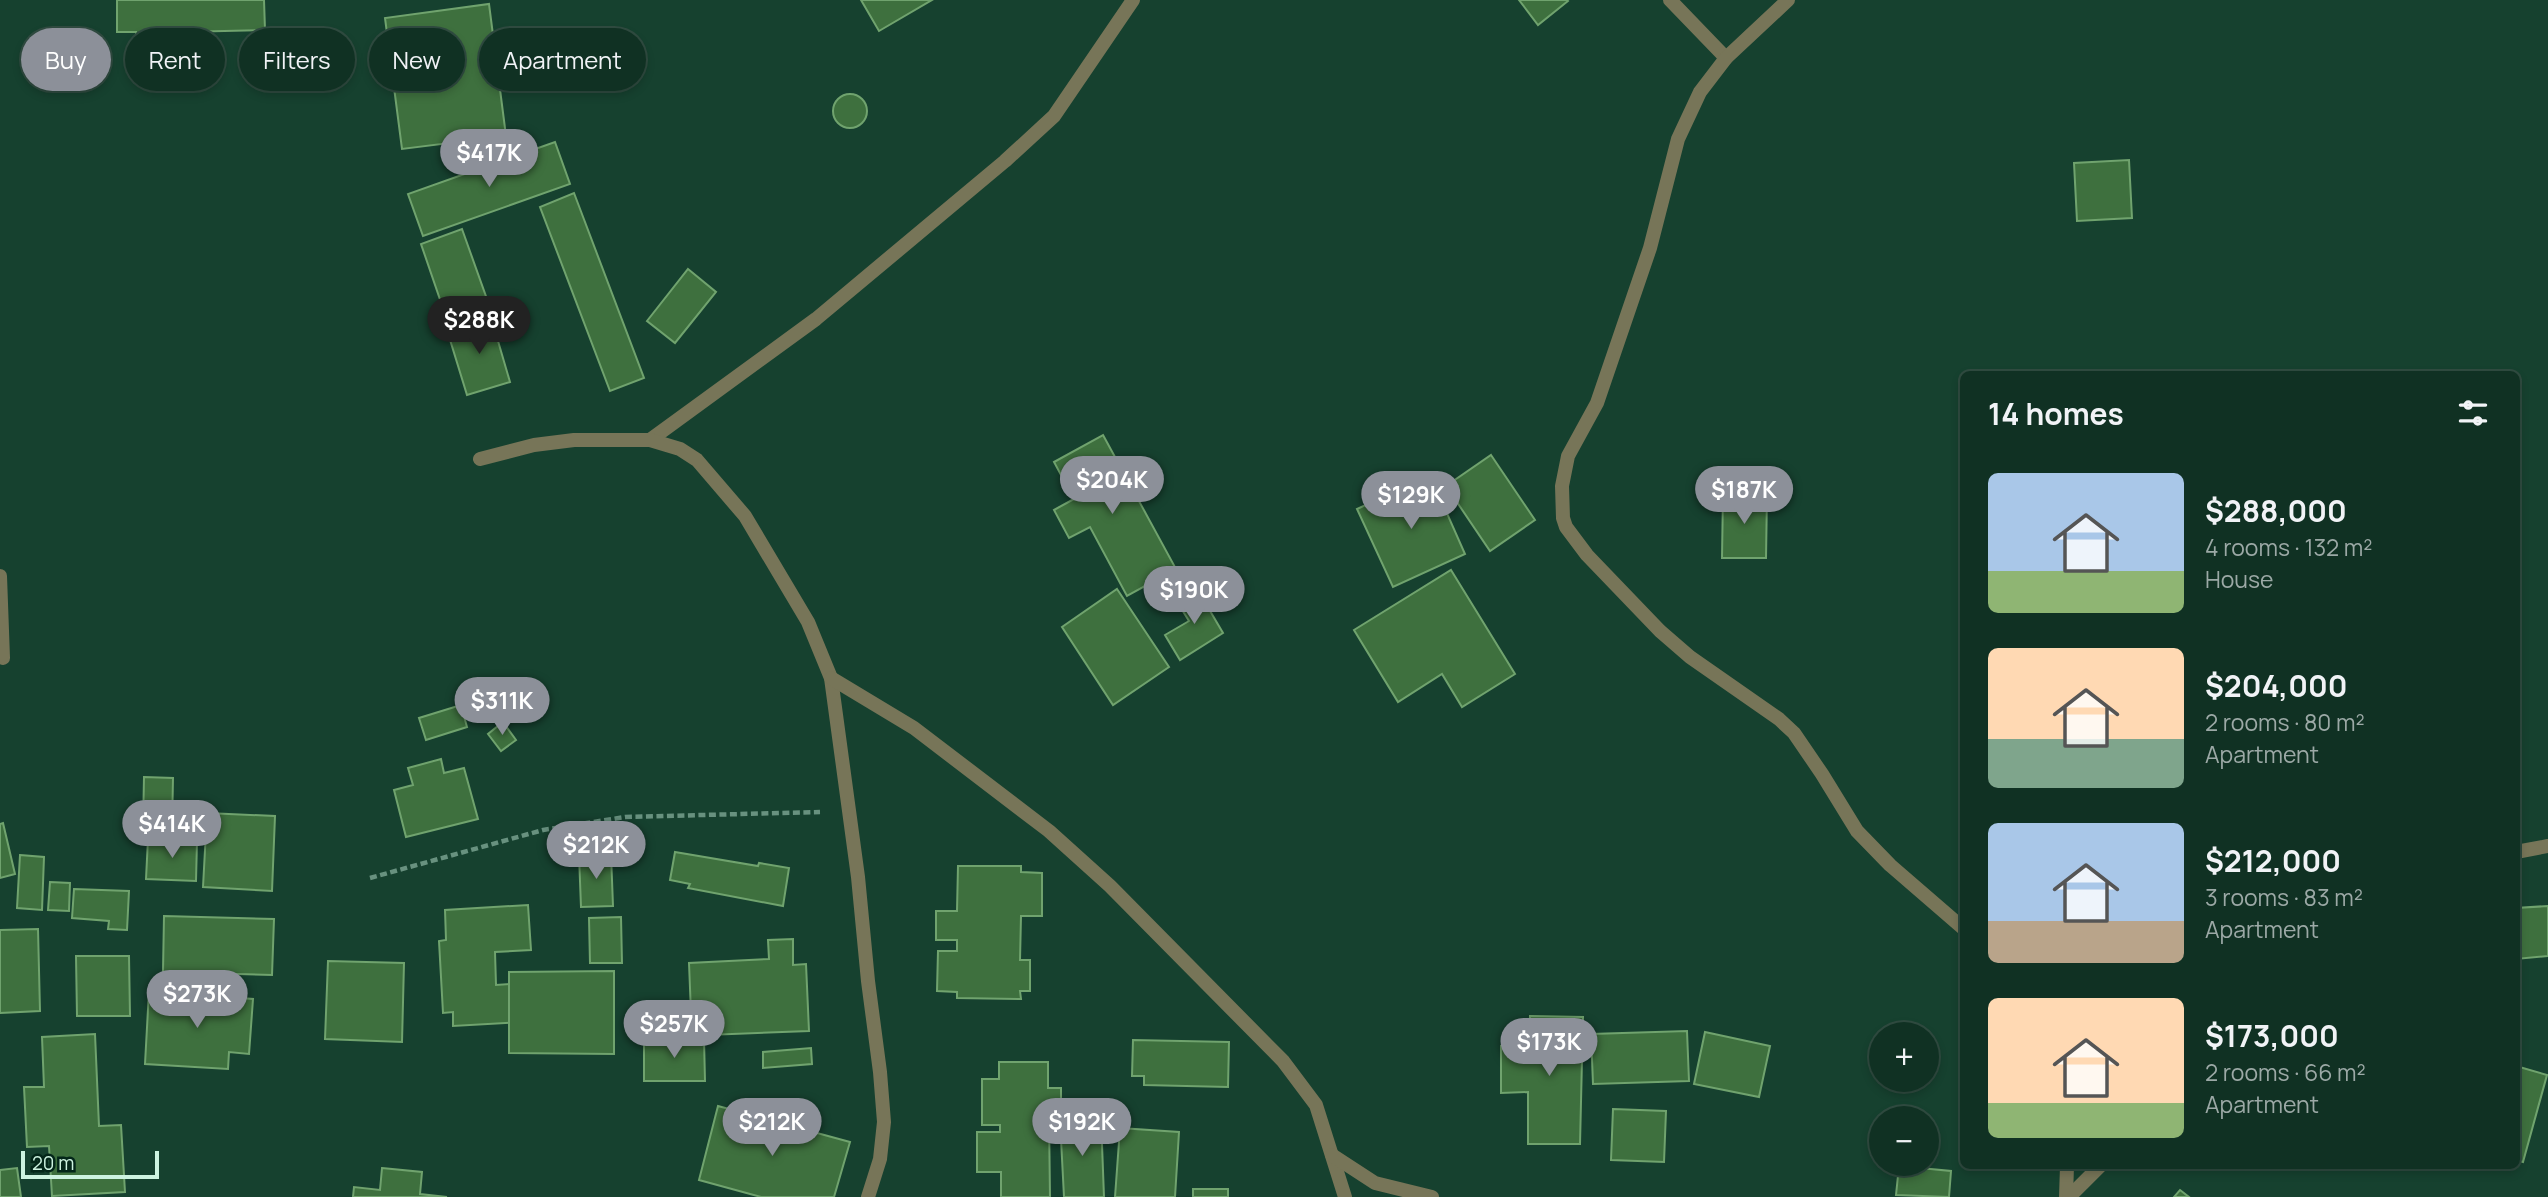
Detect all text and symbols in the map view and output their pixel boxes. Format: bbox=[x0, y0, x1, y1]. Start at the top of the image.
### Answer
chip: Buy bbox=[21, 28, 111, 91]
chip: Rent bbox=[125, 28, 225, 91]
chip: Filters bbox=[239, 28, 355, 91]
chip: New bbox=[369, 28, 465, 91]
chip: Apartment bbox=[479, 28, 646, 91]
pin: $417K bbox=[440, 130, 538, 189]
text: $417K bbox=[456, 136, 522, 168]
pin: $288K bbox=[430, 296, 528, 356]
text: $288K bbox=[443, 303, 515, 335]
text: 14 homes bbox=[1988, 393, 2124, 434]
icon: filters bbox=[2454, 394, 2492, 432]
pin: $204K bbox=[1063, 456, 1161, 516]
text: $204K bbox=[1076, 463, 1148, 495]
pin: $187K bbox=[1695, 466, 1793, 526]
pin: $129K bbox=[1362, 472, 1460, 531]
text: $187K bbox=[1711, 473, 1777, 505]
text: $129K bbox=[1377, 478, 1445, 510]
text: $288,000 bbox=[2205, 490, 2347, 531]
icon: home bbox=[2044, 501, 2128, 585]
text: 4 rooms · 132 m² bbox=[2205, 531, 2373, 563]
text: House bbox=[2205, 563, 2274, 595]
pin: $190K bbox=[1145, 566, 1243, 626]
text: $190K bbox=[1160, 573, 1228, 605]
text: $204,000 bbox=[2205, 665, 2347, 706]
icon: home bbox=[2044, 676, 2128, 760]
pin: $311K bbox=[453, 678, 551, 737]
text: $311K bbox=[471, 684, 533, 716]
text: 2 rooms · 80 m² bbox=[2205, 706, 2365, 738]
text: Apartment bbox=[2205, 738, 2319, 770]
pin: $414K bbox=[123, 800, 221, 860]
text: $414K bbox=[138, 807, 206, 839]
pin: $212K bbox=[547, 822, 645, 881]
text: $212K bbox=[563, 828, 629, 860]
text: $212,000 bbox=[2205, 840, 2341, 881]
icon: home bbox=[2044, 851, 2128, 935]
text: 3 rooms · 83 m² bbox=[2205, 881, 2363, 913]
text: Apartment bbox=[2205, 913, 2319, 945]
pin: $273K bbox=[148, 970, 246, 1030]
text: $273K bbox=[163, 977, 231, 1009]
pin: $257K bbox=[625, 1000, 723, 1060]
text: $257K bbox=[640, 1007, 708, 1039]
text: $173,000 bbox=[2205, 1015, 2339, 1056]
pin: $173K bbox=[1500, 1018, 1598, 1078]
map controls bbox=[1869, 1022, 1939, 1176]
button: + bbox=[1869, 1022, 1939, 1092]
text: $173K bbox=[1516, 1025, 1582, 1057]
icon: home bbox=[2044, 1026, 2128, 1110]
text: 2 rooms · 66 m² bbox=[2205, 1056, 2366, 1088]
text: Apartment bbox=[2205, 1088, 2319, 1120]
pin: $212K bbox=[723, 1098, 821, 1158]
pin: $192K bbox=[1033, 1098, 1131, 1158]
text: $212K bbox=[739, 1105, 805, 1137]
text: $192K bbox=[1048, 1105, 1116, 1137]
button: − bbox=[1869, 1106, 1939, 1176]
scale bar bbox=[21, 1148, 159, 1180]
text: 20 m bbox=[32, 1150, 74, 1176]

